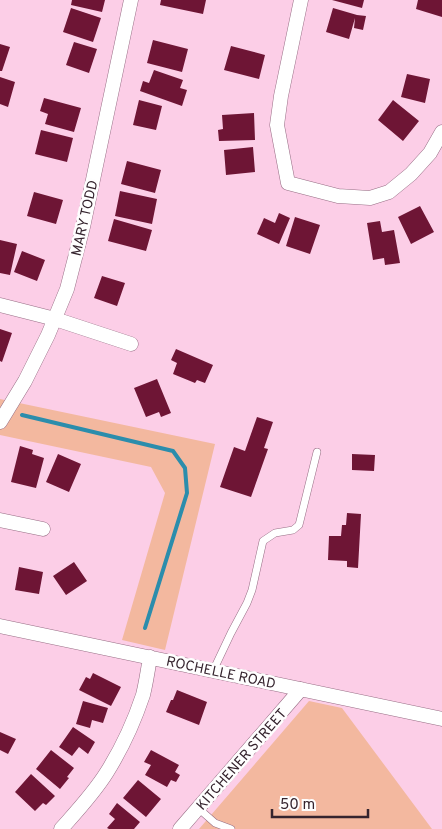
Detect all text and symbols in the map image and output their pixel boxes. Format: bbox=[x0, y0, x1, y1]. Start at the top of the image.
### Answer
street label: MARY TODD bbox=[68, 179, 102, 258]
street label: ROCHELLE ROAD bbox=[164, 654, 277, 693]
street label: KITCHENER STREET bbox=[193, 706, 291, 814]
scale bar bbox=[272, 786, 368, 818]
text: 50 m bbox=[280, 796, 315, 815]

